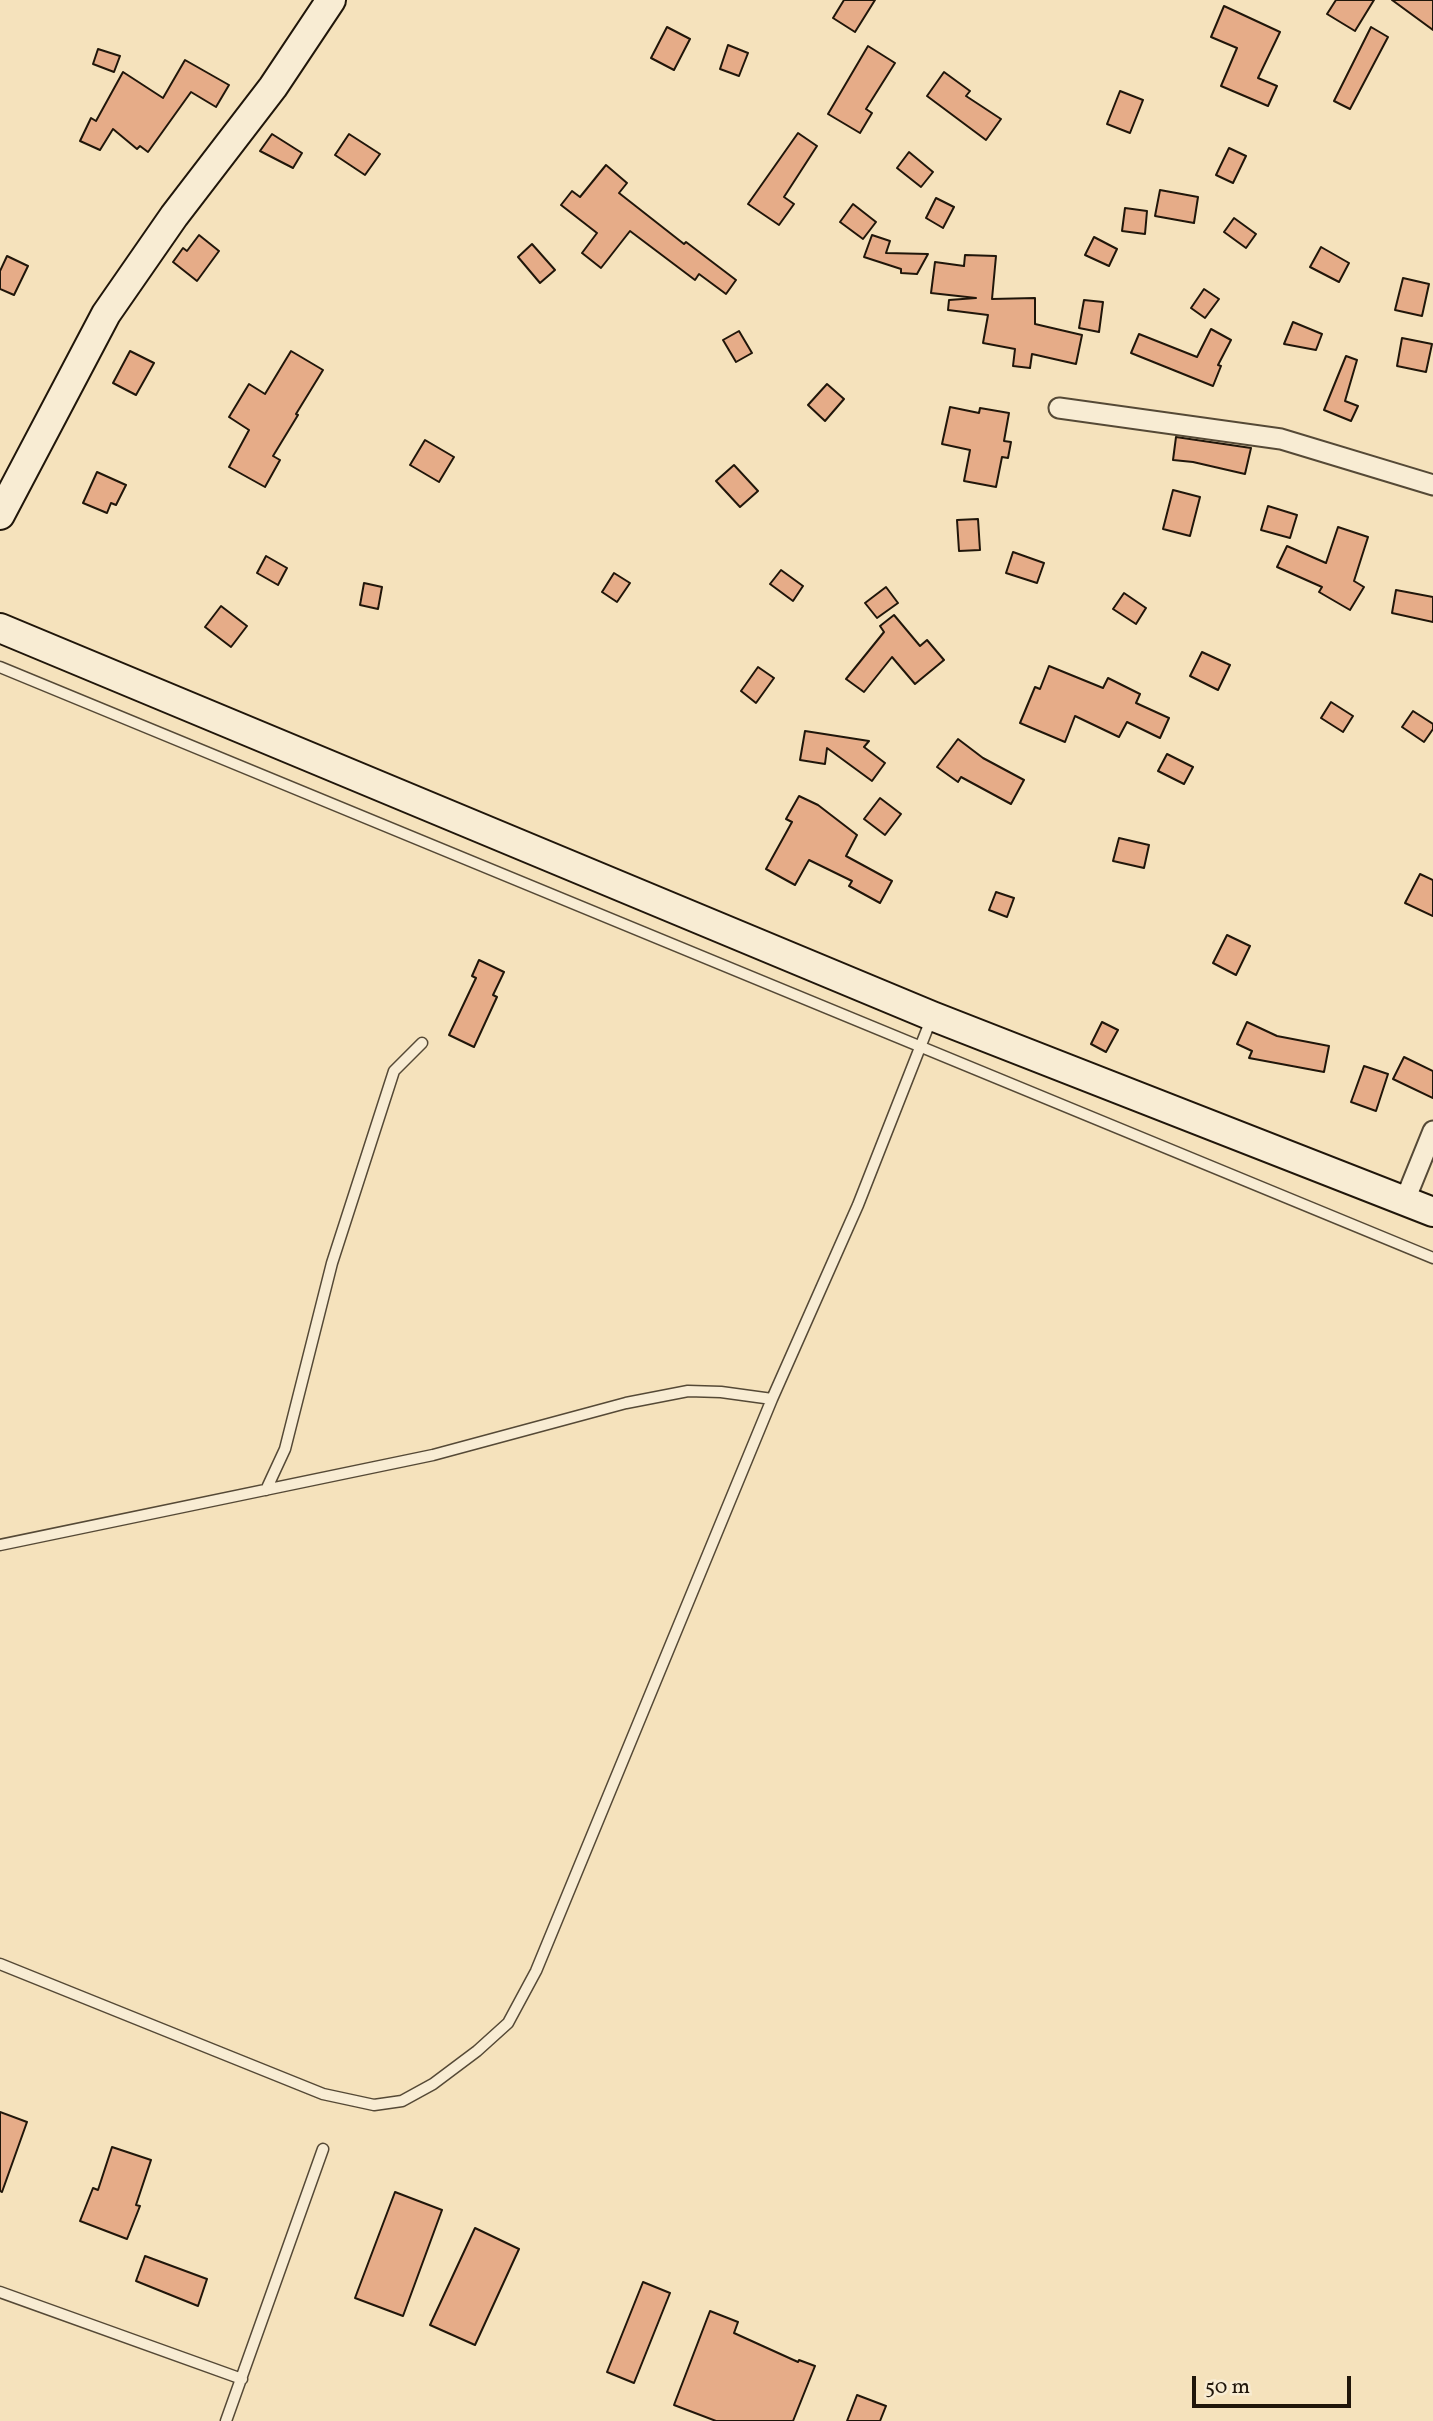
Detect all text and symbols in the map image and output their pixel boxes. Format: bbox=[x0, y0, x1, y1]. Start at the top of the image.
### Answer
scale bar bbox=[1195, 2362, 1354, 2406]
text: 50 m bbox=[1205, 2373, 1250, 2402]

